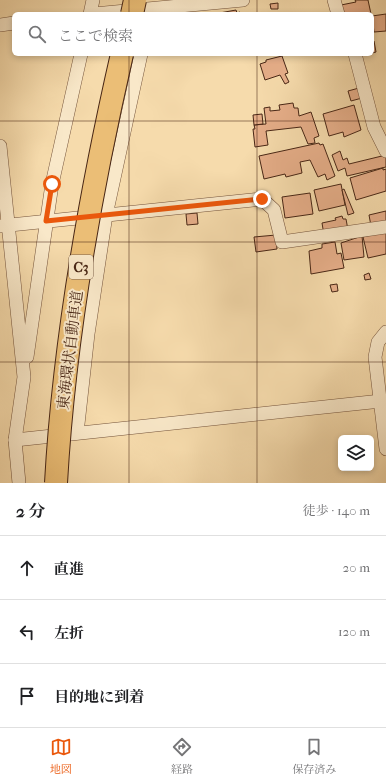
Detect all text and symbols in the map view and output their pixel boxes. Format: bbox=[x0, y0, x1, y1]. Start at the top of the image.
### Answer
search box bbox=[12, 12, 374, 56]
icon: search bbox=[26, 23, 48, 45]
text: ここで検索 bbox=[58, 27, 133, 45]
route start bbox=[43, 175, 61, 193]
route end bbox=[253, 190, 271, 208]
road number: C3 bbox=[69, 255, 93, 279]
street label: 東海環状自動車道 bbox=[54, 289, 86, 411]
map controls bbox=[338, 435, 374, 471]
button: layers bbox=[338, 435, 374, 471]
text: 2 分 bbox=[16, 501, 45, 521]
text: 徒歩 · 140 m bbox=[303, 503, 370, 518]
icon: ahead bbox=[16, 557, 38, 579]
text: 直進 bbox=[54, 560, 84, 578]
text: 20 m bbox=[343, 560, 370, 575]
icon: left bbox=[16, 621, 38, 643]
text: 左折 bbox=[54, 624, 84, 642]
text: 120 m bbox=[338, 624, 370, 639]
icon: arrive bbox=[16, 685, 38, 707]
text: 目的地に到着 bbox=[54, 688, 144, 706]
tab: 地図 bbox=[50, 736, 72, 776]
tab: 経路 bbox=[171, 736, 193, 776]
tab: 保存済み bbox=[292, 736, 336, 776]

